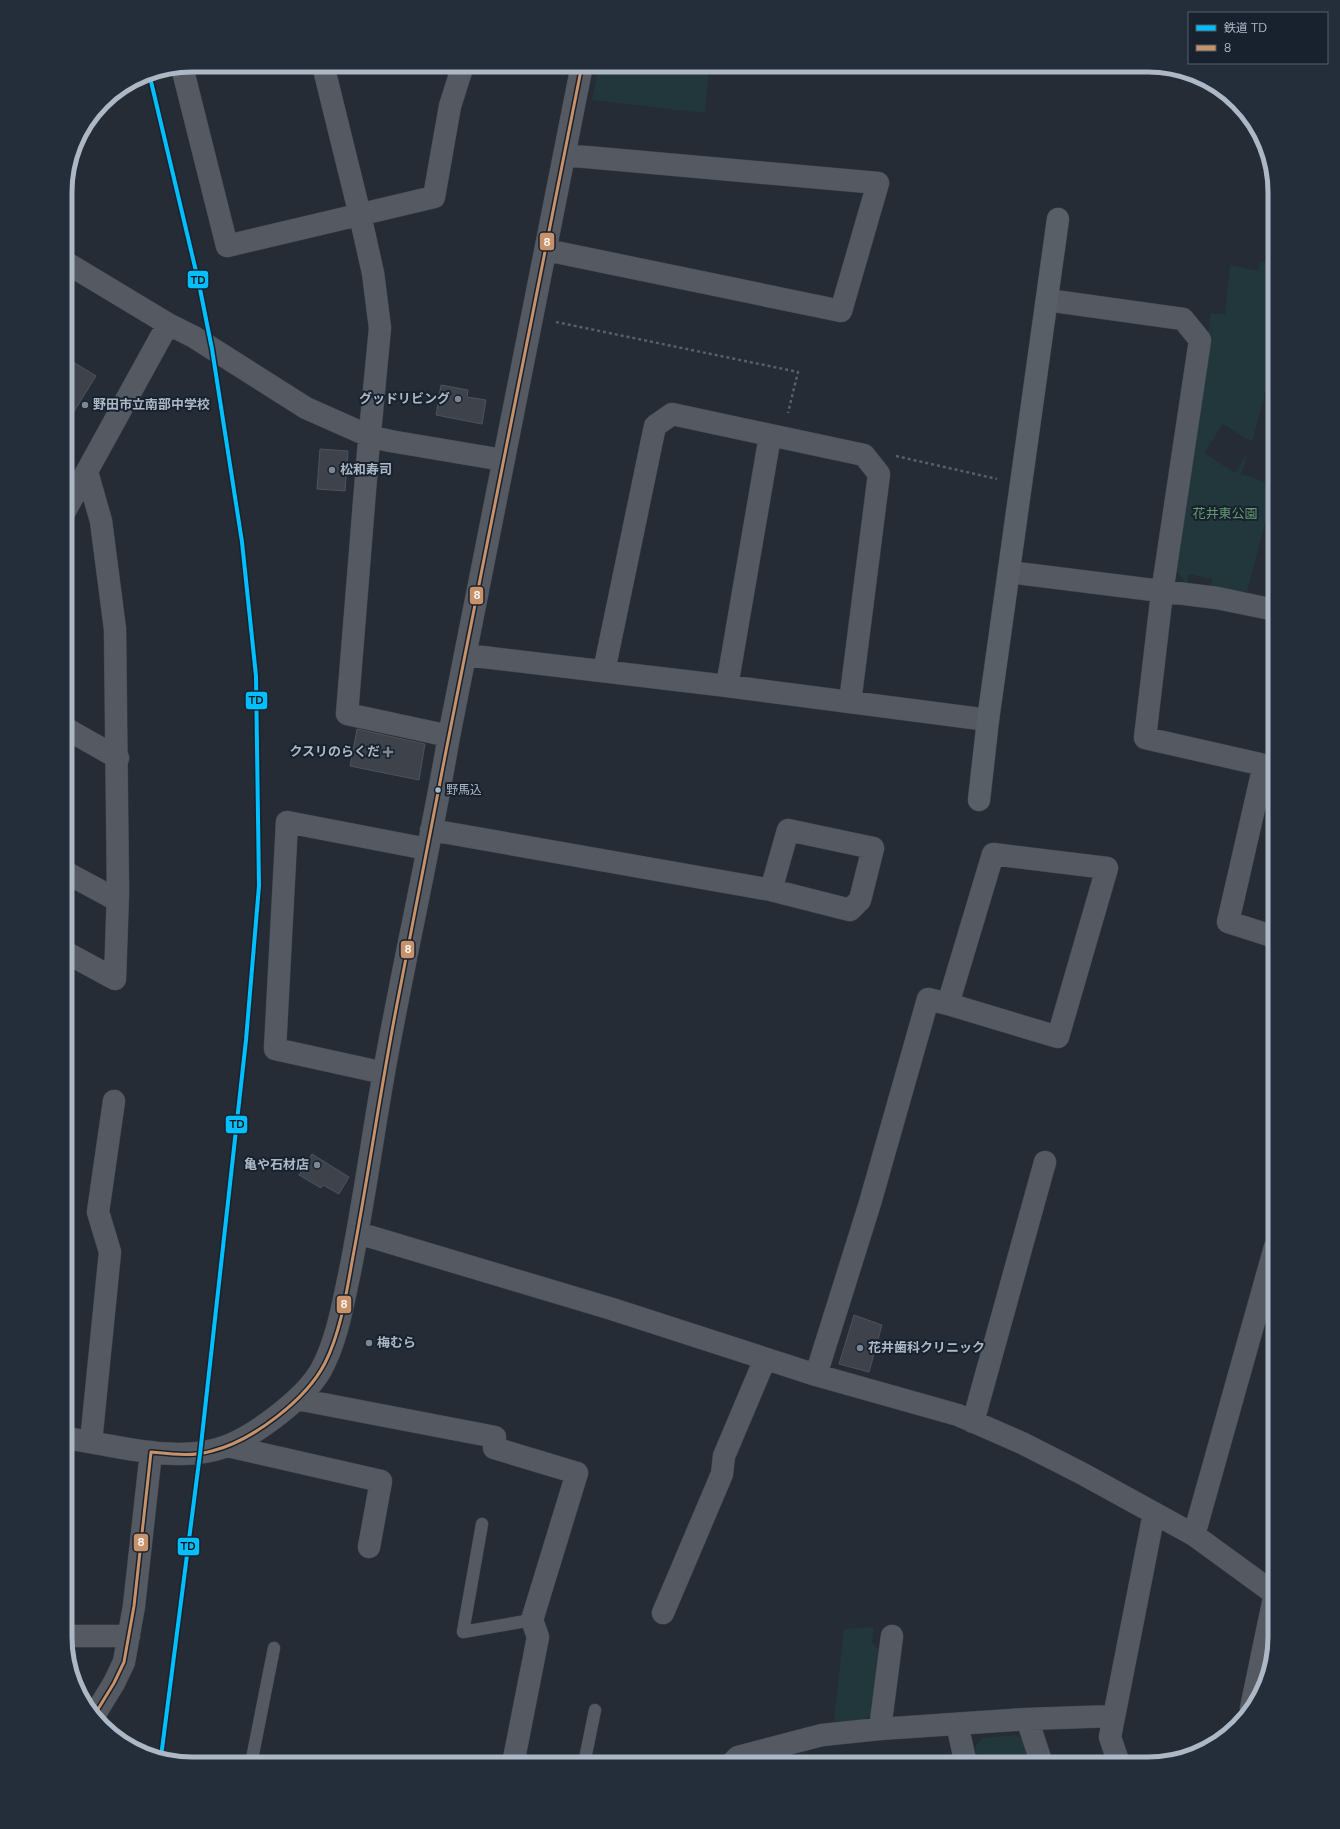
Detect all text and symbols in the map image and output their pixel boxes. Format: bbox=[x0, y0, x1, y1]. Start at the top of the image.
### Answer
legend bbox=[1188, 12, 1328, 64]
text: 鉄道 TD bbox=[1224, 20, 1267, 36]
text: 8 bbox=[1224, 40, 1231, 56]
line badge: 8 bbox=[539, 232, 555, 251]
text: 8 bbox=[544, 235, 551, 250]
line badge: TD bbox=[187, 270, 209, 289]
text: TD bbox=[190, 273, 206, 288]
place label: グッドリビング bbox=[359, 390, 450, 408]
marker: グッドリビング bbox=[453, 394, 463, 404]
place label: 野田市立南部中学校 bbox=[93, 396, 210, 414]
marker: 野田市立南部中学校 bbox=[80, 400, 90, 410]
place label: 松和寿司 bbox=[340, 461, 392, 479]
marker: 松和寿司 bbox=[327, 465, 337, 475]
park label: 花井東公園 bbox=[1192, 505, 1258, 523]
line badge: 8 bbox=[469, 586, 484, 605]
text: 8 bbox=[474, 588, 481, 603]
line badge: TD bbox=[245, 691, 268, 710]
text: TD bbox=[248, 693, 264, 708]
place label: クスリのらくだ bbox=[289, 743, 380, 761]
marker: クスリのらくだ bbox=[383, 747, 393, 757]
place label: 野馬込 bbox=[446, 782, 482, 798]
marker: 野馬込 bbox=[433, 785, 443, 795]
line badge: 8 bbox=[400, 940, 415, 959]
text: 8 bbox=[405, 942, 412, 957]
line badge: TD bbox=[225, 1115, 248, 1134]
text: TD bbox=[229, 1117, 245, 1132]
place label: 亀や石材店 bbox=[244, 1156, 309, 1174]
marker: 亀や石材店 bbox=[312, 1160, 322, 1170]
line badge: 8 bbox=[336, 1295, 352, 1314]
text: 8 bbox=[341, 1297, 348, 1312]
place label: 梅むら bbox=[377, 1334, 416, 1352]
marker: 梅むら bbox=[364, 1338, 374, 1348]
place label: 花井歯科クリニック bbox=[868, 1339, 985, 1357]
marker: 花井歯科クリニック bbox=[855, 1343, 865, 1353]
line badge: 8 bbox=[133, 1533, 149, 1552]
text: 8 bbox=[138, 1535, 145, 1550]
line badge: TD bbox=[177, 1537, 200, 1556]
text: TD bbox=[180, 1539, 196, 1554]

